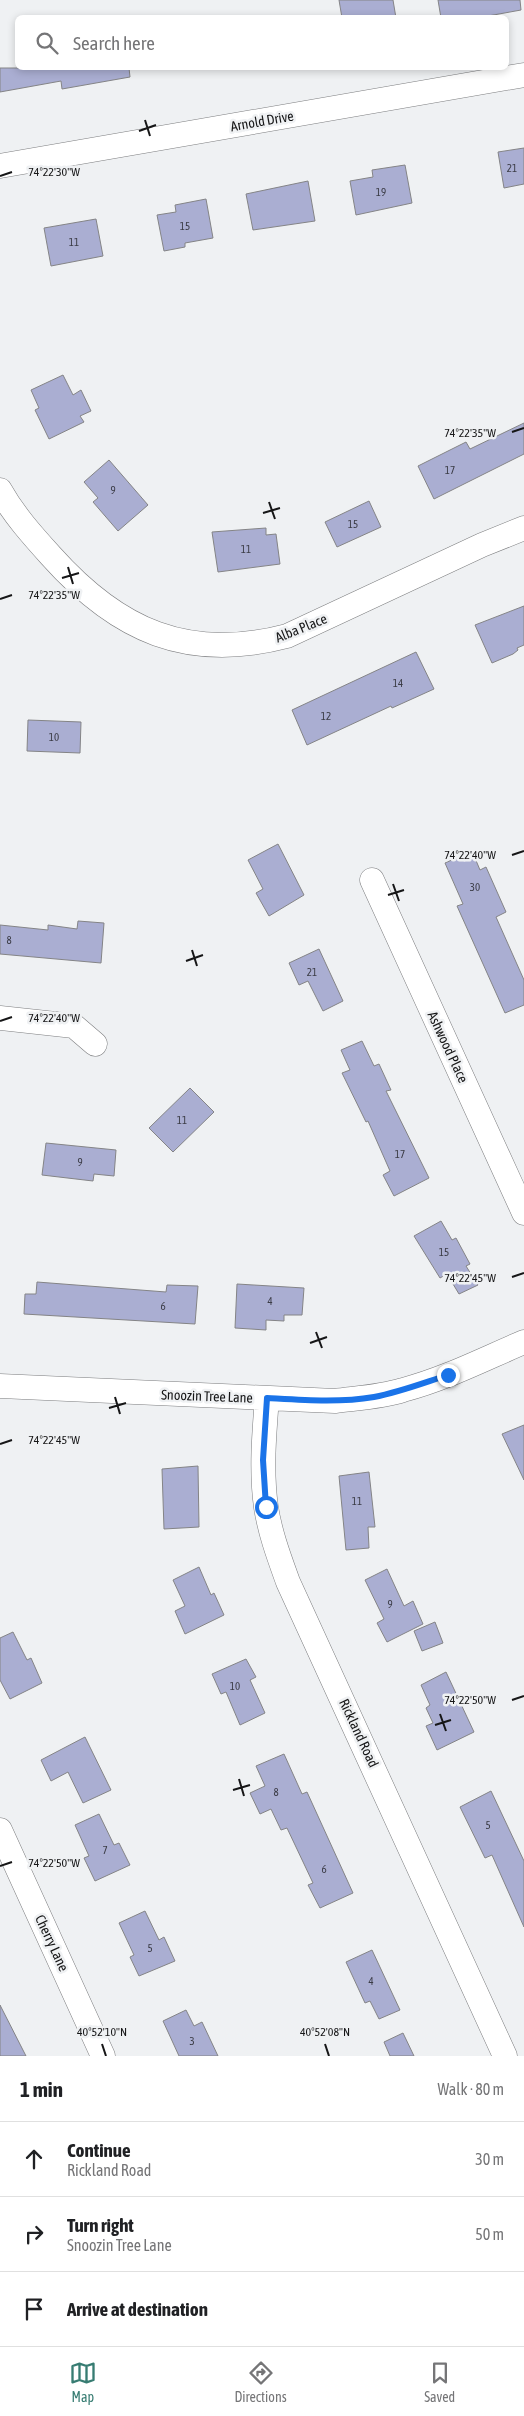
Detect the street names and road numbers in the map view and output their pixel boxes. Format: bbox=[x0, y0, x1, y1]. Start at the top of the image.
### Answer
street label: Arnold Drive bbox=[229, 108, 295, 134]
street label: Alba Place bbox=[273, 610, 329, 646]
street label: Ashwood Place bbox=[424, 1009, 472, 1085]
street label: Snoozin Tree Lane bbox=[161, 1386, 253, 1406]
street label: Rickland Road bbox=[336, 1696, 382, 1770]
street label: Cherry Lane bbox=[32, 1912, 72, 1974]

